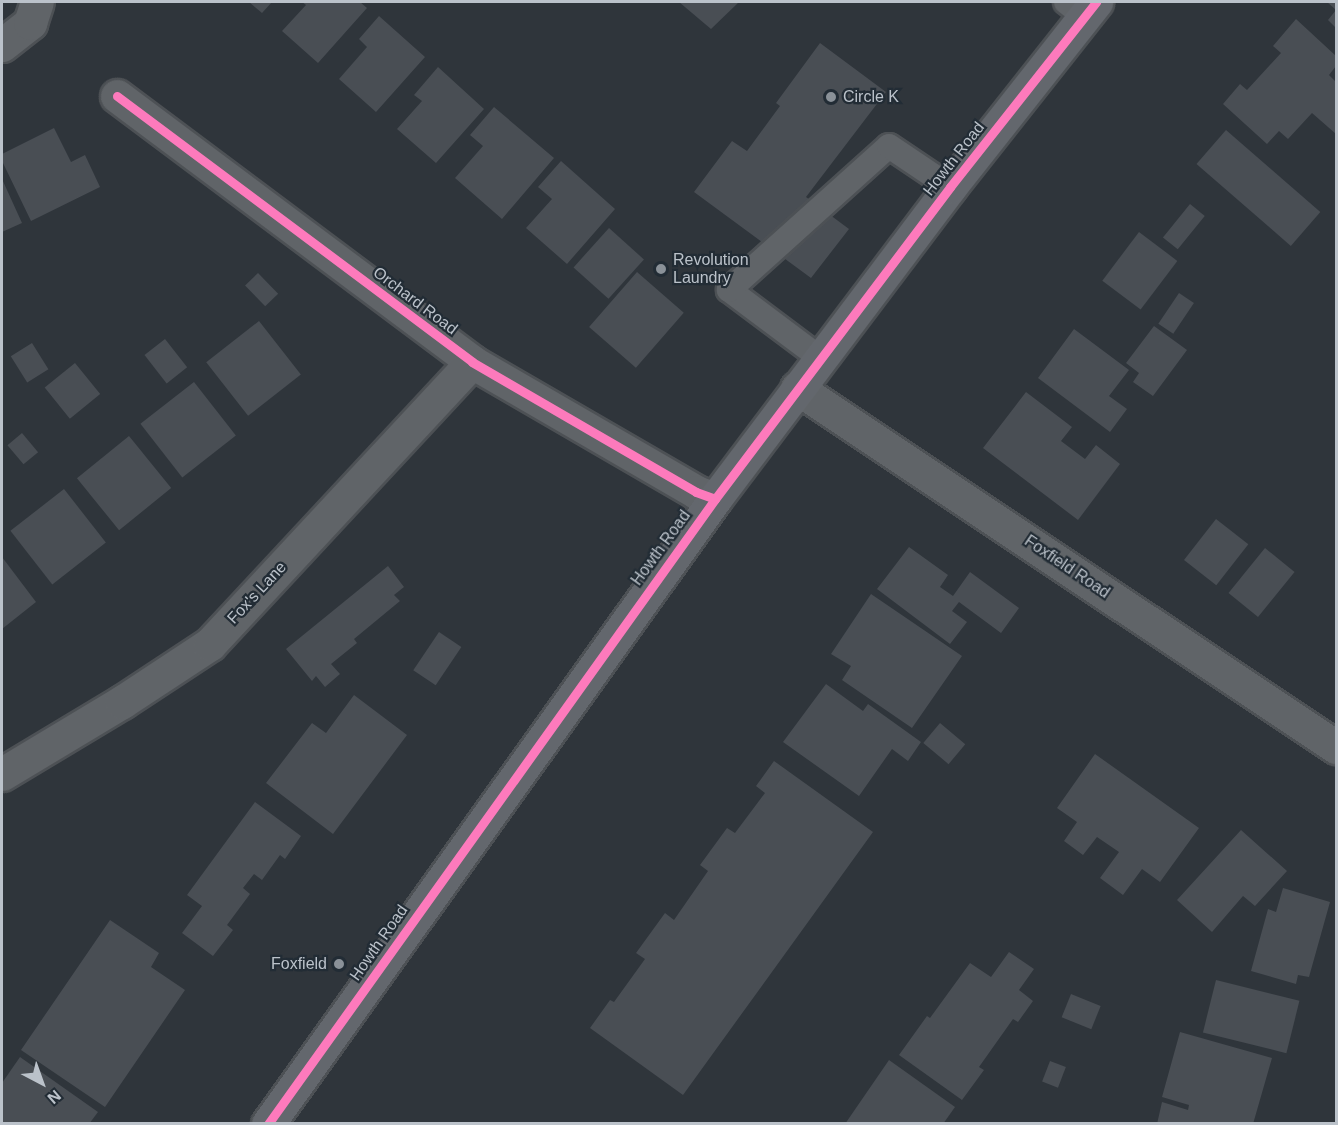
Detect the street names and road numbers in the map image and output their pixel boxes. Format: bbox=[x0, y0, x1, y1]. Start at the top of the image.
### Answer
street label: Howth Road bbox=[919, 118, 989, 200]
street label: Orchard Road bbox=[369, 263, 461, 339]
street label: Howth Road bbox=[627, 507, 695, 589]
street label: Foxfield Road bbox=[1021, 531, 1113, 603]
street label: Fox's Lane bbox=[223, 558, 291, 628]
street label: Howth Road bbox=[346, 901, 412, 985]

